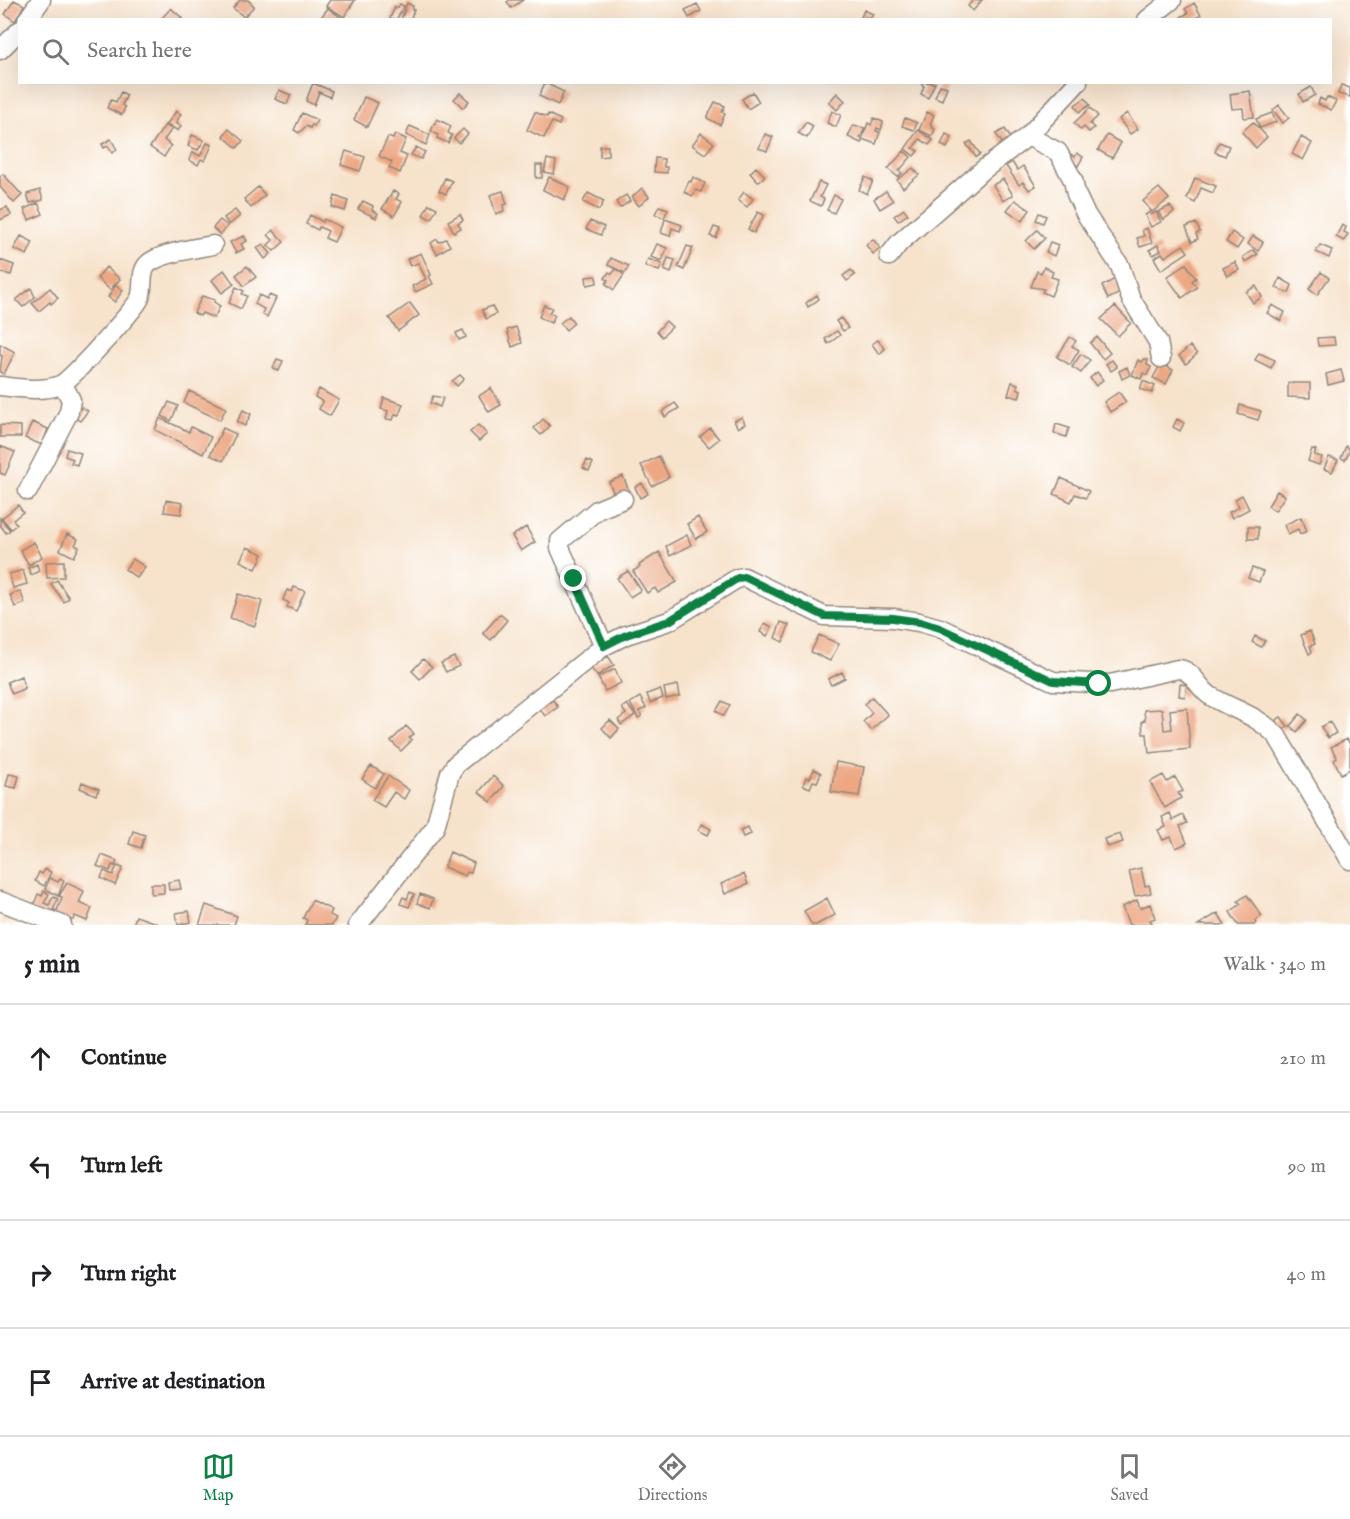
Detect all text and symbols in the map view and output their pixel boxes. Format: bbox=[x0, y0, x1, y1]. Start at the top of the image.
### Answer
search box bbox=[18, 18, 1332, 84]
icon: search bbox=[39, 35, 72, 68]
text: Search here bbox=[87, 37, 192, 65]
route end bbox=[560, 565, 586, 591]
route start bbox=[1085, 670, 1111, 696]
text: 5 min bbox=[24, 948, 80, 981]
text: Walk · 340 m bbox=[1223, 952, 1326, 977]
icon: ahead bbox=[24, 1042, 57, 1075]
text: Continue bbox=[81, 1044, 167, 1072]
text: 210 m bbox=[1280, 1046, 1326, 1071]
icon: left bbox=[24, 1150, 57, 1183]
text: Turn left bbox=[81, 1152, 163, 1180]
text: 90 m bbox=[1288, 1154, 1326, 1179]
icon: right bbox=[24, 1258, 57, 1291]
text: Turn right bbox=[81, 1260, 176, 1288]
text: 40 m bbox=[1287, 1262, 1326, 1287]
icon: arrive bbox=[24, 1366, 57, 1399]
text: Arrive at destination bbox=[81, 1368, 265, 1396]
tab: Map bbox=[202, 1450, 235, 1506]
tab: Directions bbox=[638, 1450, 707, 1506]
tab: Saved bbox=[1111, 1450, 1148, 1506]

